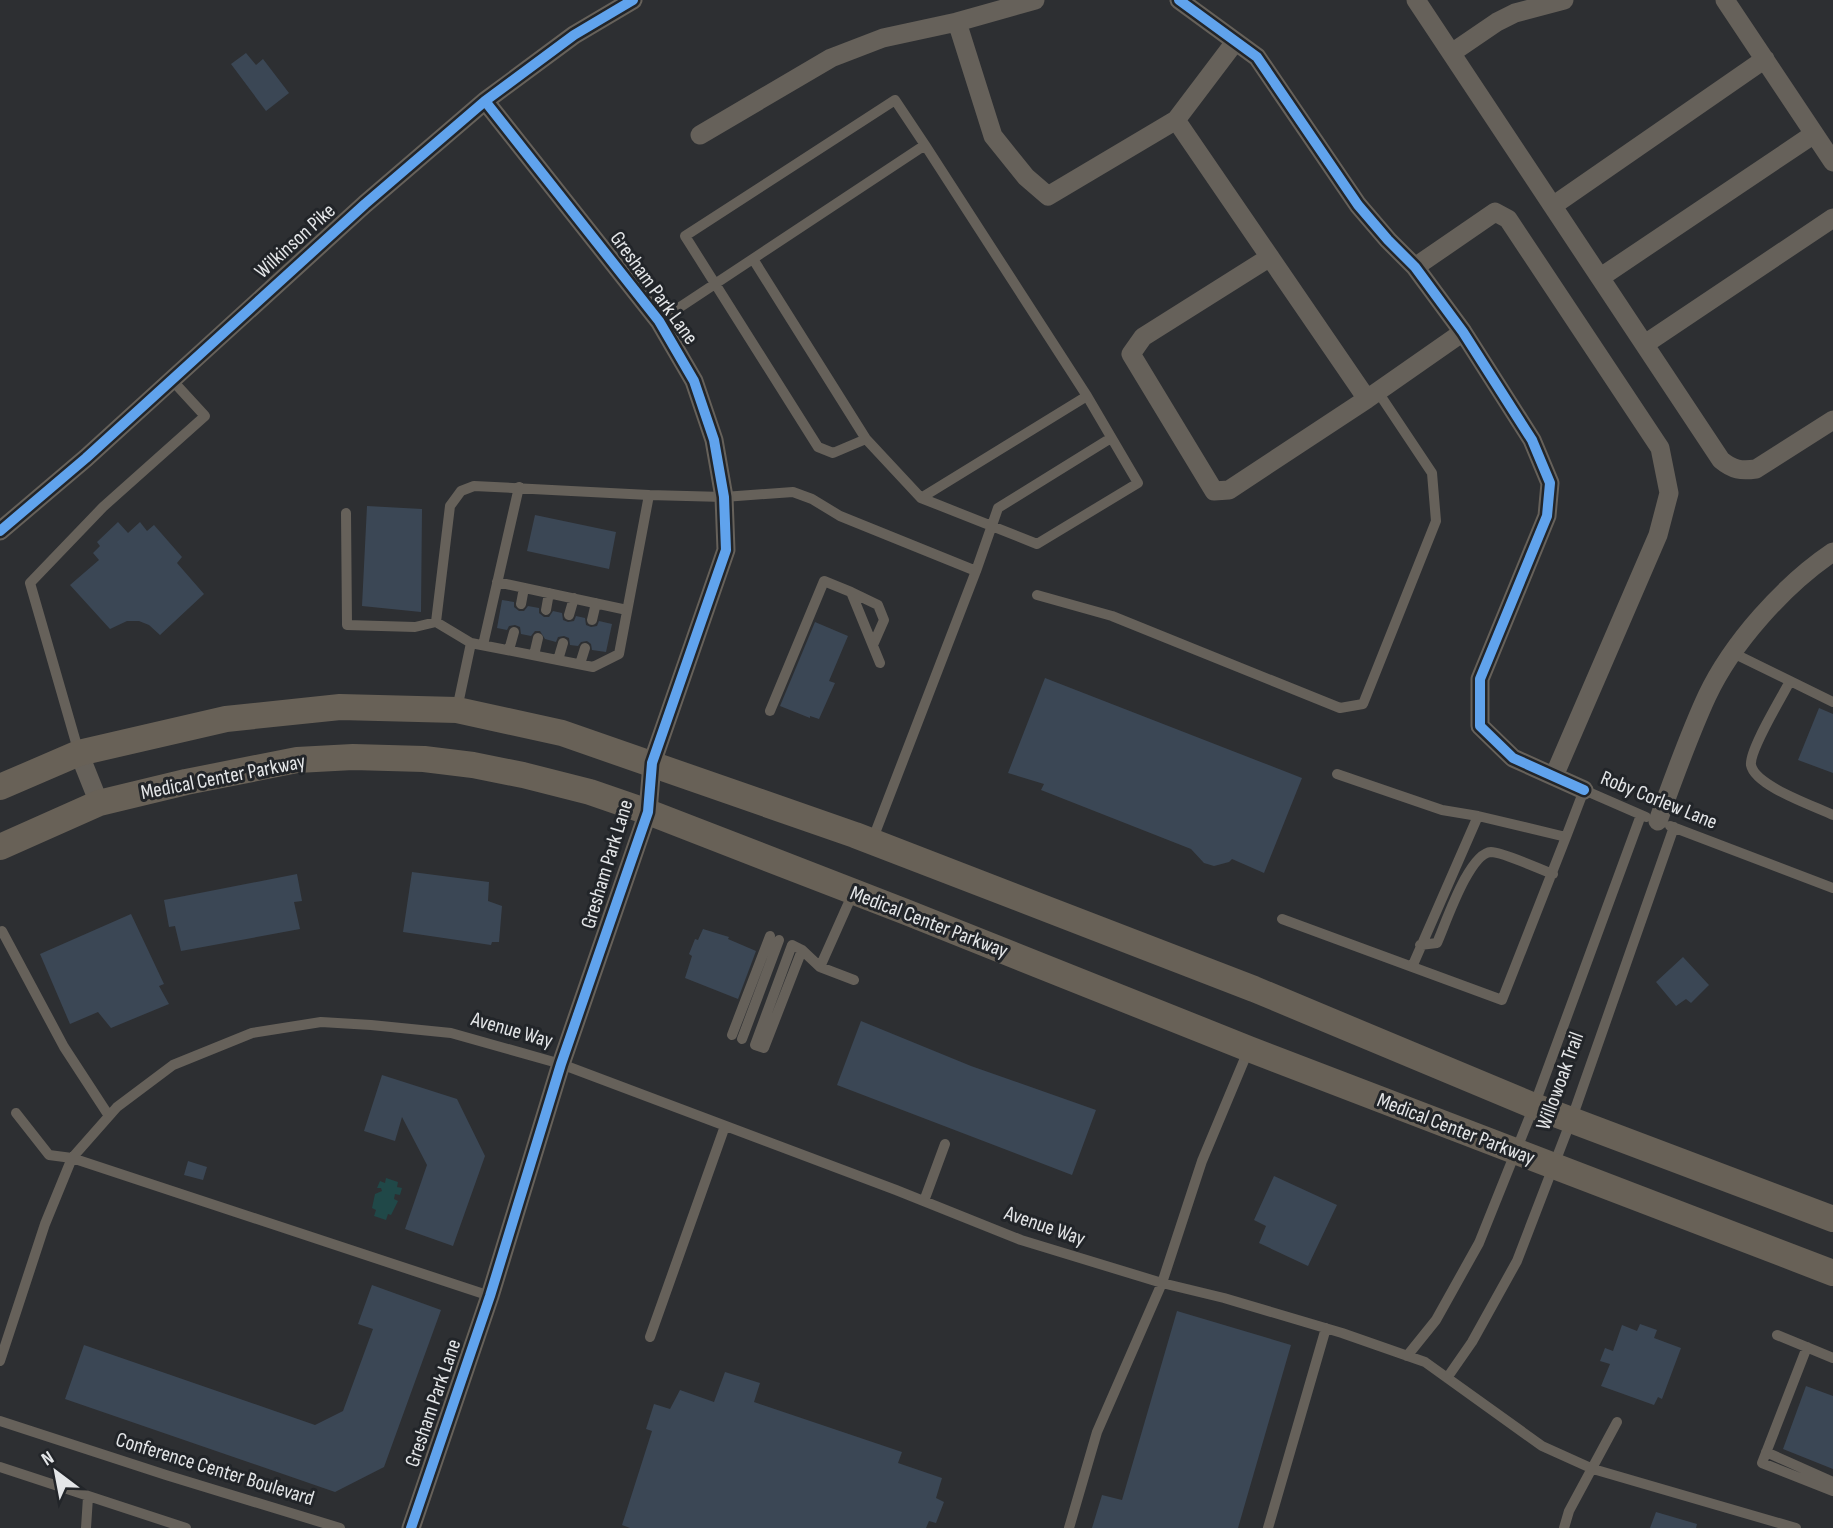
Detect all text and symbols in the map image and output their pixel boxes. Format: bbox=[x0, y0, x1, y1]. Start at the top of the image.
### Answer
street label: Wilkinson Pike bbox=[250, 198, 340, 284]
street label: Gresham Park Lane bbox=[605, 227, 703, 349]
street label: Medical Center Parkway bbox=[139, 749, 307, 805]
street label: Roby Corlew Lane bbox=[1597, 765, 1721, 835]
street label: Gresham Park Lane bbox=[576, 797, 638, 931]
street label: Medical Center Parkway bbox=[847, 880, 1011, 964]
street label: Avenue Way bbox=[467, 1006, 556, 1054]
street label: Willowoak Trail bbox=[1531, 1029, 1589, 1133]
street label: Medical Center Parkway bbox=[1374, 1087, 1538, 1171]
street label: Avenue Way bbox=[1000, 1200, 1089, 1251]
street label: Gresham Park Lane bbox=[399, 1336, 467, 1470]
street label: Conference Center Boulevard bbox=[113, 1427, 317, 1511]
north arrow bbox=[21, 1437, 91, 1507]
text: N bbox=[37, 1446, 58, 1471]

